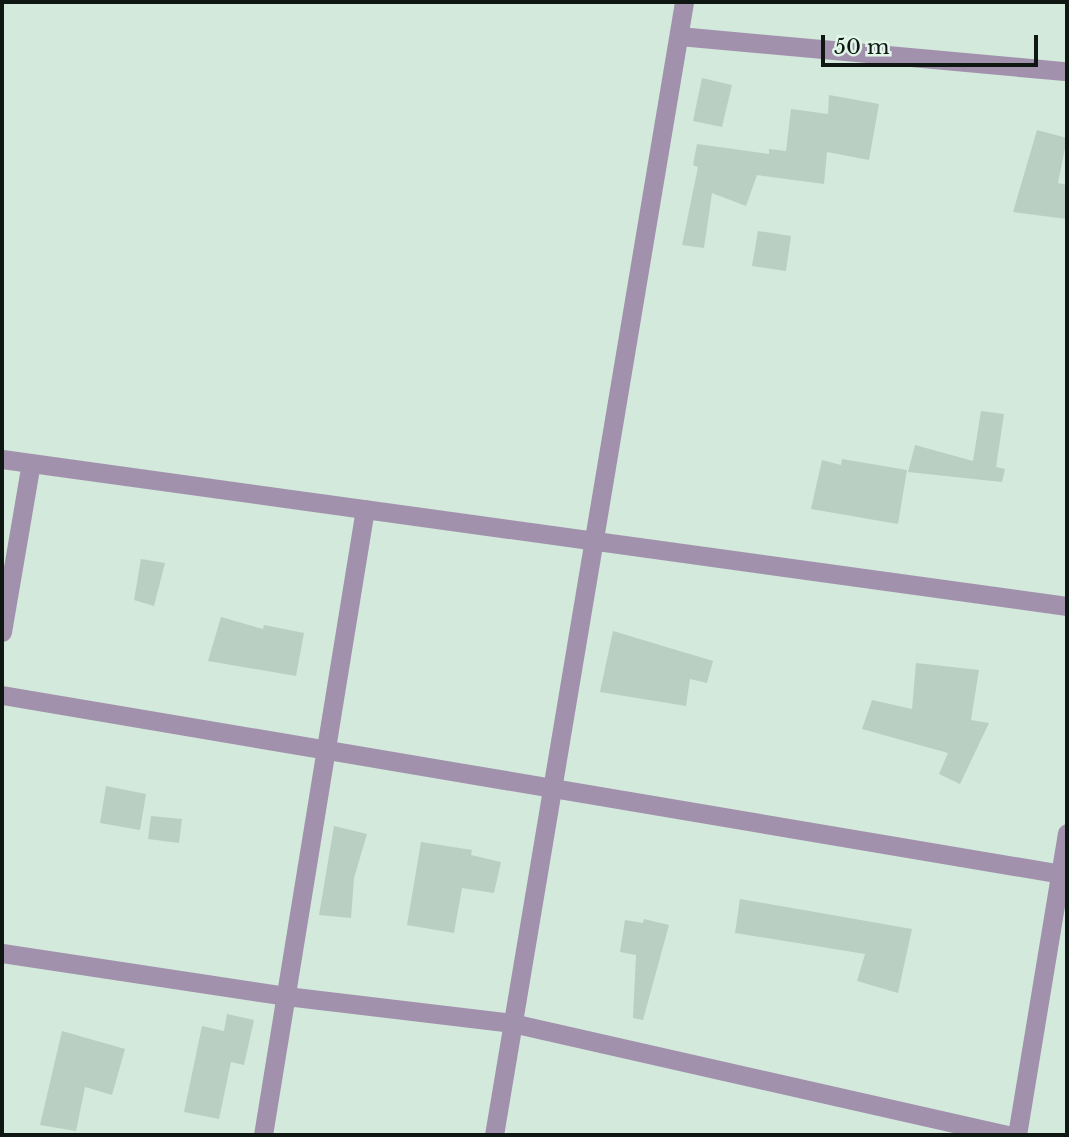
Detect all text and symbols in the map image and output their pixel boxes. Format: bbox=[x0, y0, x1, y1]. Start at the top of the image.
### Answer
scale bar bbox=[824, 21, 1041, 65]
text: 50 m bbox=[834, 34, 889, 60]

